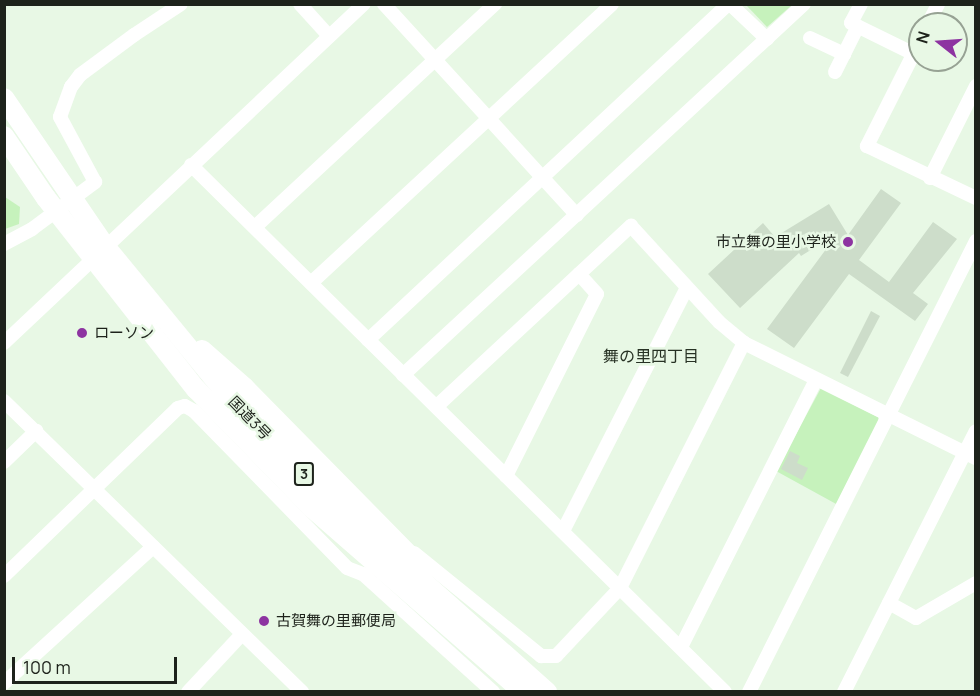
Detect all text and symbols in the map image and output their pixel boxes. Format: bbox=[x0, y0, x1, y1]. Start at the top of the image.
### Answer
north arrow bbox=[908, 12, 968, 72]
text: N bbox=[910, 29, 935, 46]
place label: 市立舞の里小学校 bbox=[716, 233, 836, 251]
marker: 市立舞の里小学校 bbox=[841, 235, 855, 249]
place label: ローソン bbox=[94, 324, 154, 342]
marker: ローソン bbox=[75, 326, 89, 340]
district label: 舞の里四丁目 bbox=[603, 346, 699, 366]
street label: 国道3号 bbox=[225, 393, 275, 443]
road number: 3 bbox=[294, 463, 314, 485]
place label: 古賀舞の里郵便局 bbox=[276, 612, 396, 630]
marker: 古賀舞の里郵便局 bbox=[257, 614, 271, 628]
scale bar bbox=[15, 645, 180, 683]
text: 100 m bbox=[23, 655, 71, 679]

